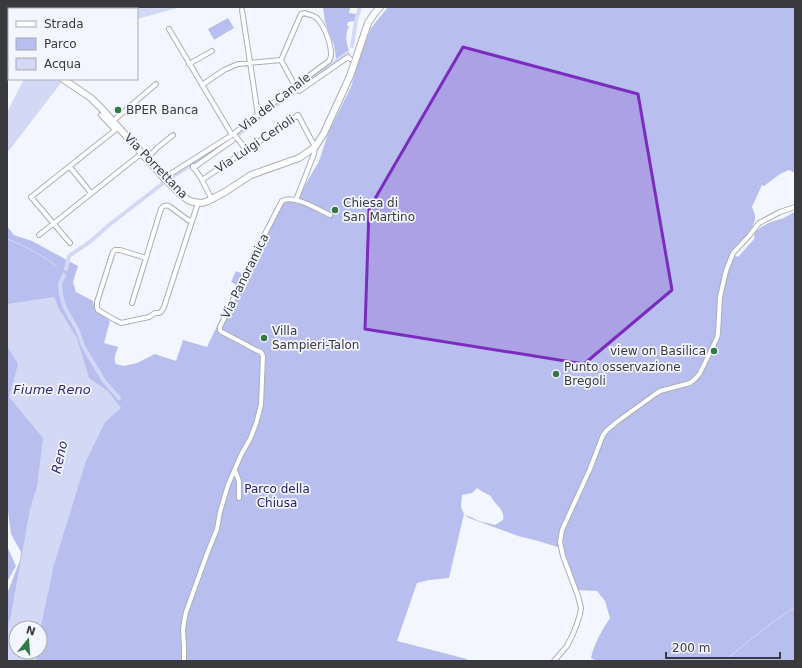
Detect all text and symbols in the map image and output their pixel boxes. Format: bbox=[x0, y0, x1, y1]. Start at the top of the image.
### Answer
legend bbox=[8, 8, 138, 80]
text: Strada bbox=[44, 17, 84, 31]
text: Parco bbox=[44, 37, 77, 51]
text: Acqua bbox=[44, 57, 81, 71]
street label: Via del Canale bbox=[237, 70, 313, 134]
place label: BPER Banca bbox=[126, 103, 198, 117]
marker: BPER Banca bbox=[113, 105, 123, 115]
street label: Via Luigi Cerioli bbox=[213, 112, 297, 176]
street label: Via Porrettana bbox=[121, 131, 191, 201]
place label: Chiesa di San Martino bbox=[343, 196, 415, 224]
marker: Chiesa di San Martino bbox=[330, 205, 340, 215]
street label: Via Panoramica bbox=[218, 231, 272, 321]
place label: Villa Sampieri-Talon bbox=[272, 324, 359, 352]
marker: Villa Sampieri-Talon bbox=[259, 333, 269, 343]
place label: view on Basilica bbox=[610, 344, 706, 358]
marker: view on Basilica bbox=[709, 346, 719, 356]
place label: Punto osservazione Bregoli bbox=[564, 360, 681, 388]
marker: Punto osservazione Bregoli bbox=[551, 369, 561, 379]
water label: Fiume Reno bbox=[13, 382, 91, 397]
water label: Reno bbox=[48, 439, 71, 475]
park label: Parco della Chiusa bbox=[244, 482, 310, 510]
north arrow bbox=[8, 620, 48, 660]
text: N bbox=[24, 623, 37, 638]
scale bar bbox=[666, 634, 780, 660]
text: 200 m bbox=[672, 641, 710, 655]

